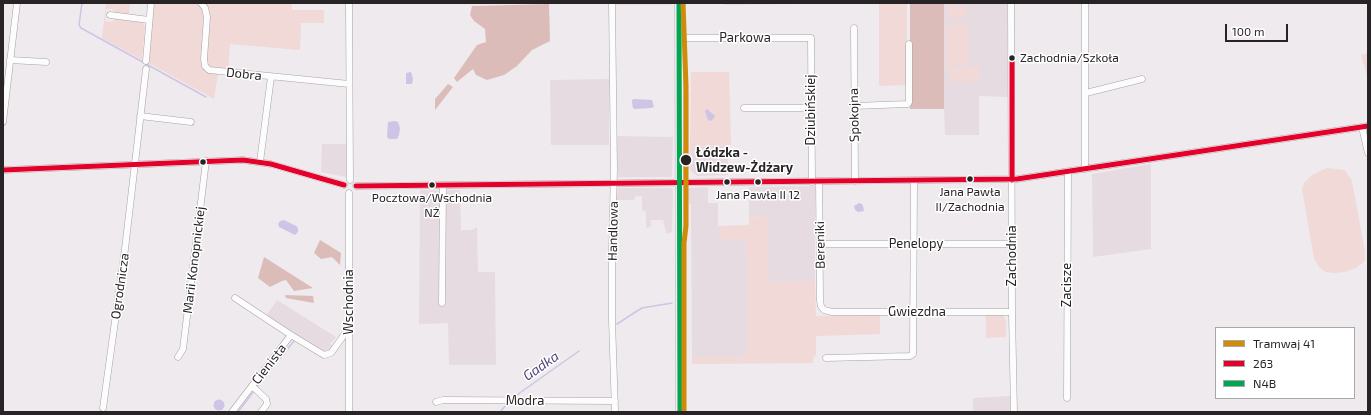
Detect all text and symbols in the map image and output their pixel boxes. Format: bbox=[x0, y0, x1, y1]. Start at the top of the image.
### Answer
scale bar bbox=[1227, 16, 1290, 42]
text: 100 m bbox=[1232, 24, 1264, 38]
street label: Parkowa bbox=[719, 30, 771, 46]
place label: Zachodnia/Szkoła bbox=[1020, 51, 1119, 65]
marker: Zachodnia/Szkoła bbox=[1007, 53, 1017, 63]
street label: Dobra bbox=[225, 64, 263, 84]
street label: Dziubińskiej bbox=[803, 75, 819, 145]
street label: Spokojna bbox=[846, 88, 862, 142]
place label: Łódzka - Widzew-Żdżary bbox=[696, 145, 793, 176]
marker: Łódzka - Widzew-Żdżary bbox=[679, 153, 693, 167]
unlabelled marker bbox=[198, 157, 208, 167]
marker: Jana Pawła II/Zachodnia bbox=[965, 174, 975, 184]
unlabelled marker bbox=[722, 177, 732, 187]
marker: Jana Pawła II 12 bbox=[753, 177, 763, 187]
marker: Pocztowa/Wschodnia NŻ bbox=[427, 180, 437, 190]
place label: Jana Pawła II/Zachodnia bbox=[936, 185, 1004, 213]
place label: Jana Pawła II 12 bbox=[716, 188, 800, 202]
place label: Pocztowa/Wschodnia NŻ bbox=[372, 191, 492, 219]
street label: Handlowa bbox=[605, 201, 621, 261]
street label: Marii Konopnickiej bbox=[180, 206, 208, 314]
street label: Bereniki bbox=[812, 221, 828, 269]
street label: Zachodnia bbox=[1004, 225, 1020, 287]
street label: Penelopy bbox=[889, 236, 943, 252]
street label: Ogrodnicza bbox=[108, 252, 132, 320]
street label: Zacisze bbox=[1059, 263, 1075, 307]
street label: Wschodnia bbox=[341, 269, 357, 335]
street label: Gwiezdna bbox=[888, 304, 946, 320]
legend bbox=[1215, 327, 1355, 399]
text: Tramwaj 41 bbox=[1253, 336, 1315, 350]
street label: Cienista bbox=[248, 341, 290, 387]
water label: Gadka bbox=[520, 348, 562, 384]
text: 263 bbox=[1253, 356, 1273, 370]
text: N4B bbox=[1253, 376, 1276, 390]
street label: Modra bbox=[506, 393, 544, 409]

